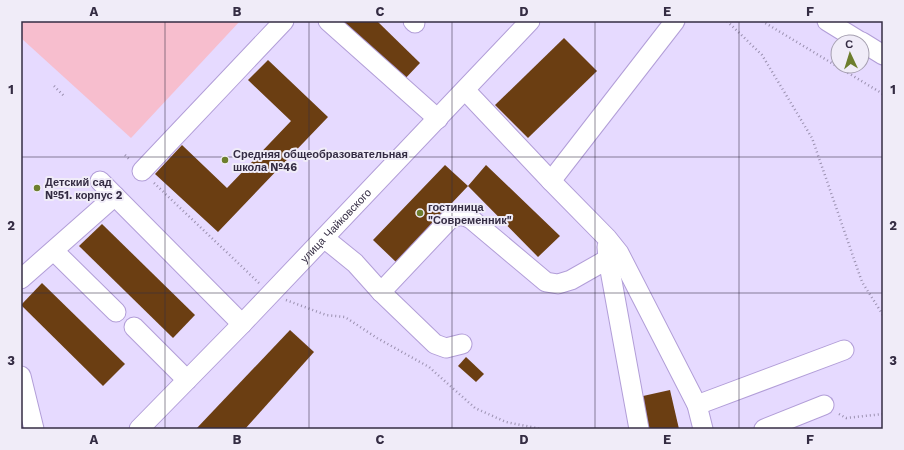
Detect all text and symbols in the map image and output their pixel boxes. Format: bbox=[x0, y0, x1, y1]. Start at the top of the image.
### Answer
text: A bbox=[90, 4, 99, 19]
text: B bbox=[233, 4, 242, 19]
text: C bbox=[376, 4, 385, 19]
text: D bbox=[519, 4, 529, 19]
text: E bbox=[663, 4, 671, 19]
text: F bbox=[806, 4, 814, 19]
north arrow bbox=[830, 34, 870, 74]
text: С bbox=[845, 38, 854, 51]
text: 1 bbox=[8, 82, 14, 97]
text: 1 bbox=[890, 82, 896, 97]
place label: Средняя общеобразовательная школа №46 bbox=[233, 148, 408, 174]
marker: Средняя общеобразовательная школа №46 bbox=[220, 155, 230, 165]
place label: Детский сад №51. корпус 2 bbox=[45, 176, 123, 202]
marker: Детский сад №51. корпус 2 bbox=[32, 183, 42, 193]
street label: улица Чайковского bbox=[298, 186, 374, 265]
place label: гостиница "Современник" bbox=[428, 201, 512, 227]
marker: гостиница "Современник" bbox=[415, 208, 425, 218]
text: 2 bbox=[7, 218, 15, 233]
text: 2 bbox=[889, 218, 897, 233]
text: 3 bbox=[7, 353, 15, 368]
text: 3 bbox=[889, 353, 897, 368]
text: A bbox=[90, 432, 99, 447]
text: B bbox=[233, 432, 242, 447]
text: C bbox=[376, 432, 385, 447]
text: D bbox=[519, 432, 529, 447]
text: E bbox=[663, 432, 671, 447]
text: F bbox=[806, 432, 814, 447]

